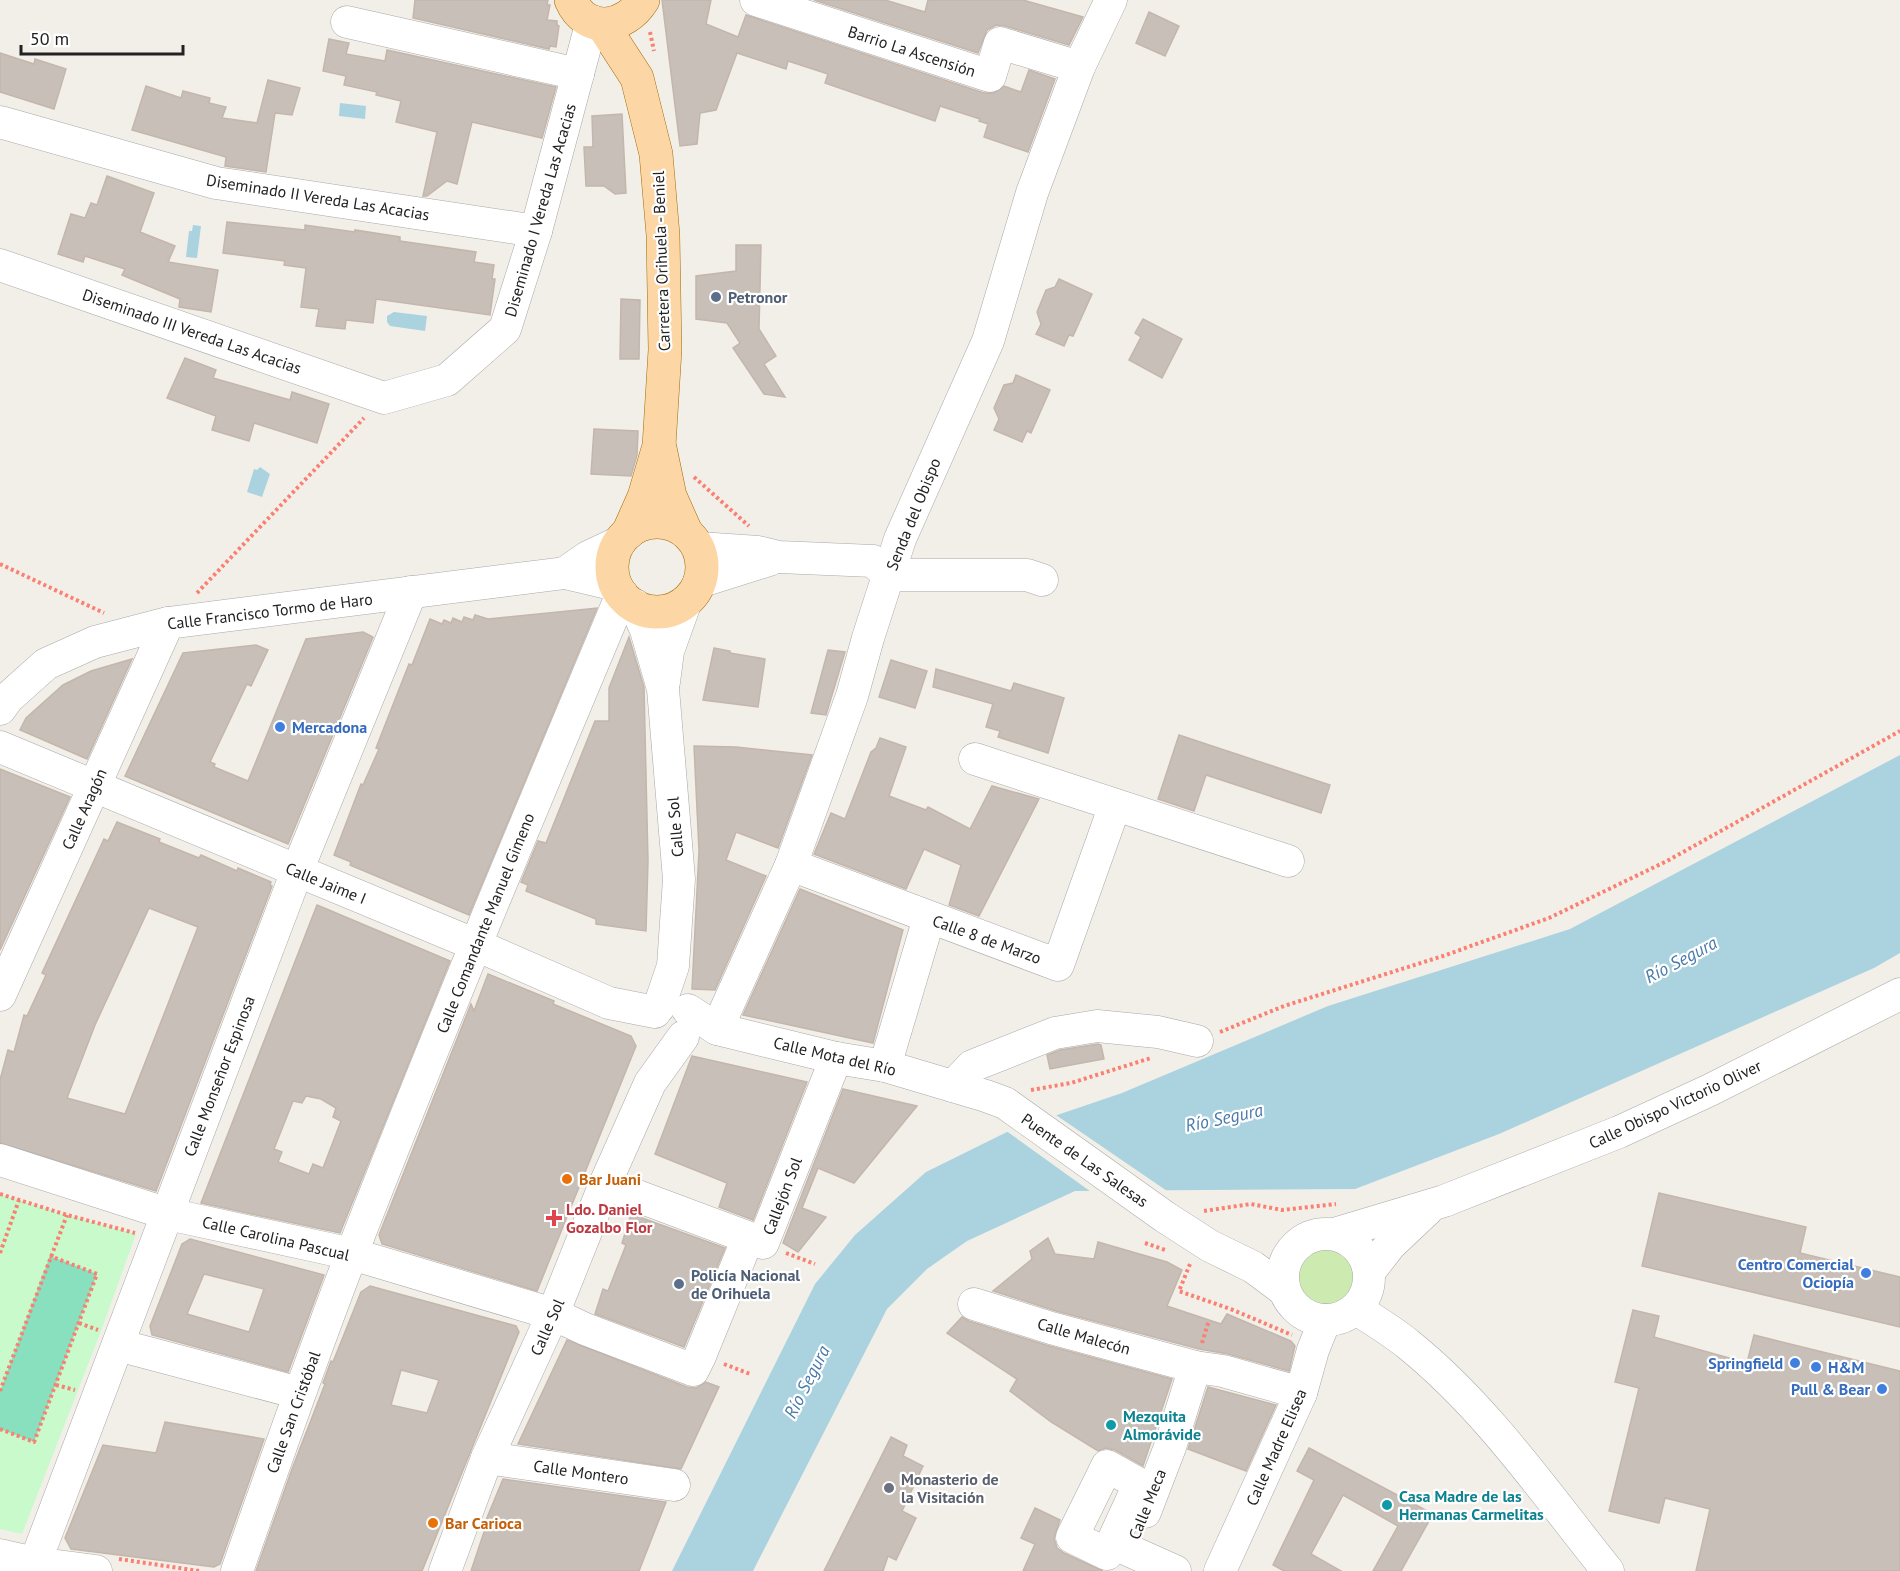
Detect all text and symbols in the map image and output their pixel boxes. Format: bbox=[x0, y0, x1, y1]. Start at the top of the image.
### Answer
scale bar bbox=[21, 18, 183, 56]
street label: Barrio La Ascensión bbox=[846, 21, 978, 81]
text: 50 m bbox=[30, 27, 69, 50]
street label: Diseminado I Vereda Las Acacias bbox=[500, 101, 580, 319]
street label: Diseminado II Vereda Las Acacias bbox=[205, 169, 431, 225]
street label: Carretera Orihuela - Beniel bbox=[648, 170, 674, 352]
street label: Diseminado III Vereda Las Acacias bbox=[80, 284, 304, 378]
place label: Petronor bbox=[728, 287, 788, 307]
marker: Petronor bbox=[709, 290, 723, 304]
street label: Senda del Obispo bbox=[881, 455, 945, 573]
street label: Calle Francisco Tormo de Haro bbox=[166, 588, 374, 634]
place label: Mercadona bbox=[292, 717, 367, 737]
marker: Mercadona bbox=[273, 720, 287, 734]
street label: Calle Aragón bbox=[57, 765, 111, 853]
street label: Calle Sol bbox=[662, 796, 688, 858]
street label: Calle Comandante Manuel Gimeno bbox=[432, 810, 538, 1036]
street label: Calle Jaime I bbox=[283, 858, 369, 908]
street label: Calle 8 de Marzo bbox=[930, 910, 1044, 968]
water label: Río Segura bbox=[1641, 931, 1721, 988]
street label: Calle Monseñor Espinosa bbox=[179, 993, 259, 1159]
street label: Calle Mota del Río bbox=[772, 1032, 898, 1080]
street label: Calle Obispo Victorio Oliver bbox=[1585, 1055, 1765, 1153]
water label: Río Segura bbox=[1183, 1098, 1265, 1137]
street label: Puente de Las Salesas bbox=[1018, 1109, 1152, 1211]
street label: Callejón Sol bbox=[758, 1154, 806, 1238]
place label: Bar Juani bbox=[579, 1169, 641, 1189]
marker: Bar Juani bbox=[560, 1172, 574, 1186]
place label: Ldo. Daniel Gozalbo Flor bbox=[566, 1199, 653, 1237]
street label: Calle Carolina Pascual bbox=[200, 1211, 352, 1265]
marker: Ldo. Daniel Gozalbo Flor bbox=[547, 1211, 561, 1225]
place label: Centro Comercial Ociopía bbox=[1738, 1254, 1854, 1292]
place label: Policía Nacional de Orihuela bbox=[691, 1265, 800, 1303]
marker: Centro Comercial Ociopía bbox=[1859, 1266, 1873, 1280]
marker: Policía Nacional de Orihuela bbox=[672, 1277, 686, 1291]
street label: Calle Sol bbox=[526, 1295, 569, 1359]
street label: Calle Malecón bbox=[1035, 1313, 1133, 1359]
water label: Río Segura bbox=[778, 1341, 835, 1422]
street label: Calle San Cristóbal bbox=[262, 1348, 324, 1476]
place label: Springfield bbox=[1708, 1353, 1783, 1373]
marker: Springfield bbox=[1788, 1356, 1802, 1370]
place label: H&M bbox=[1828, 1357, 1864, 1377]
marker: H&M bbox=[1809, 1360, 1823, 1374]
place label: Pull & Bear bbox=[1791, 1379, 1870, 1399]
marker: Pull & Bear bbox=[1875, 1382, 1889, 1396]
street label: Calle Madre Elisea bbox=[1241, 1385, 1311, 1509]
place label: Mezquita Almorávide bbox=[1123, 1406, 1201, 1444]
marker: Mezquita Almorávide bbox=[1104, 1418, 1118, 1432]
street label: Calle Montero bbox=[532, 1455, 630, 1489]
street label: Calle Meca bbox=[1124, 1466, 1170, 1542]
place label: Monasterio de la Visitación bbox=[901, 1469, 999, 1507]
marker: Monasterio de la Visitación bbox=[882, 1481, 896, 1495]
place label: Casa Madre de las Hermanas Carmelitas bbox=[1399, 1486, 1544, 1524]
marker: Casa Madre de las Hermanas Carmelitas bbox=[1380, 1498, 1394, 1512]
place label: Bar Carioca bbox=[445, 1513, 522, 1533]
marker: Bar Carioca bbox=[426, 1516, 440, 1530]

